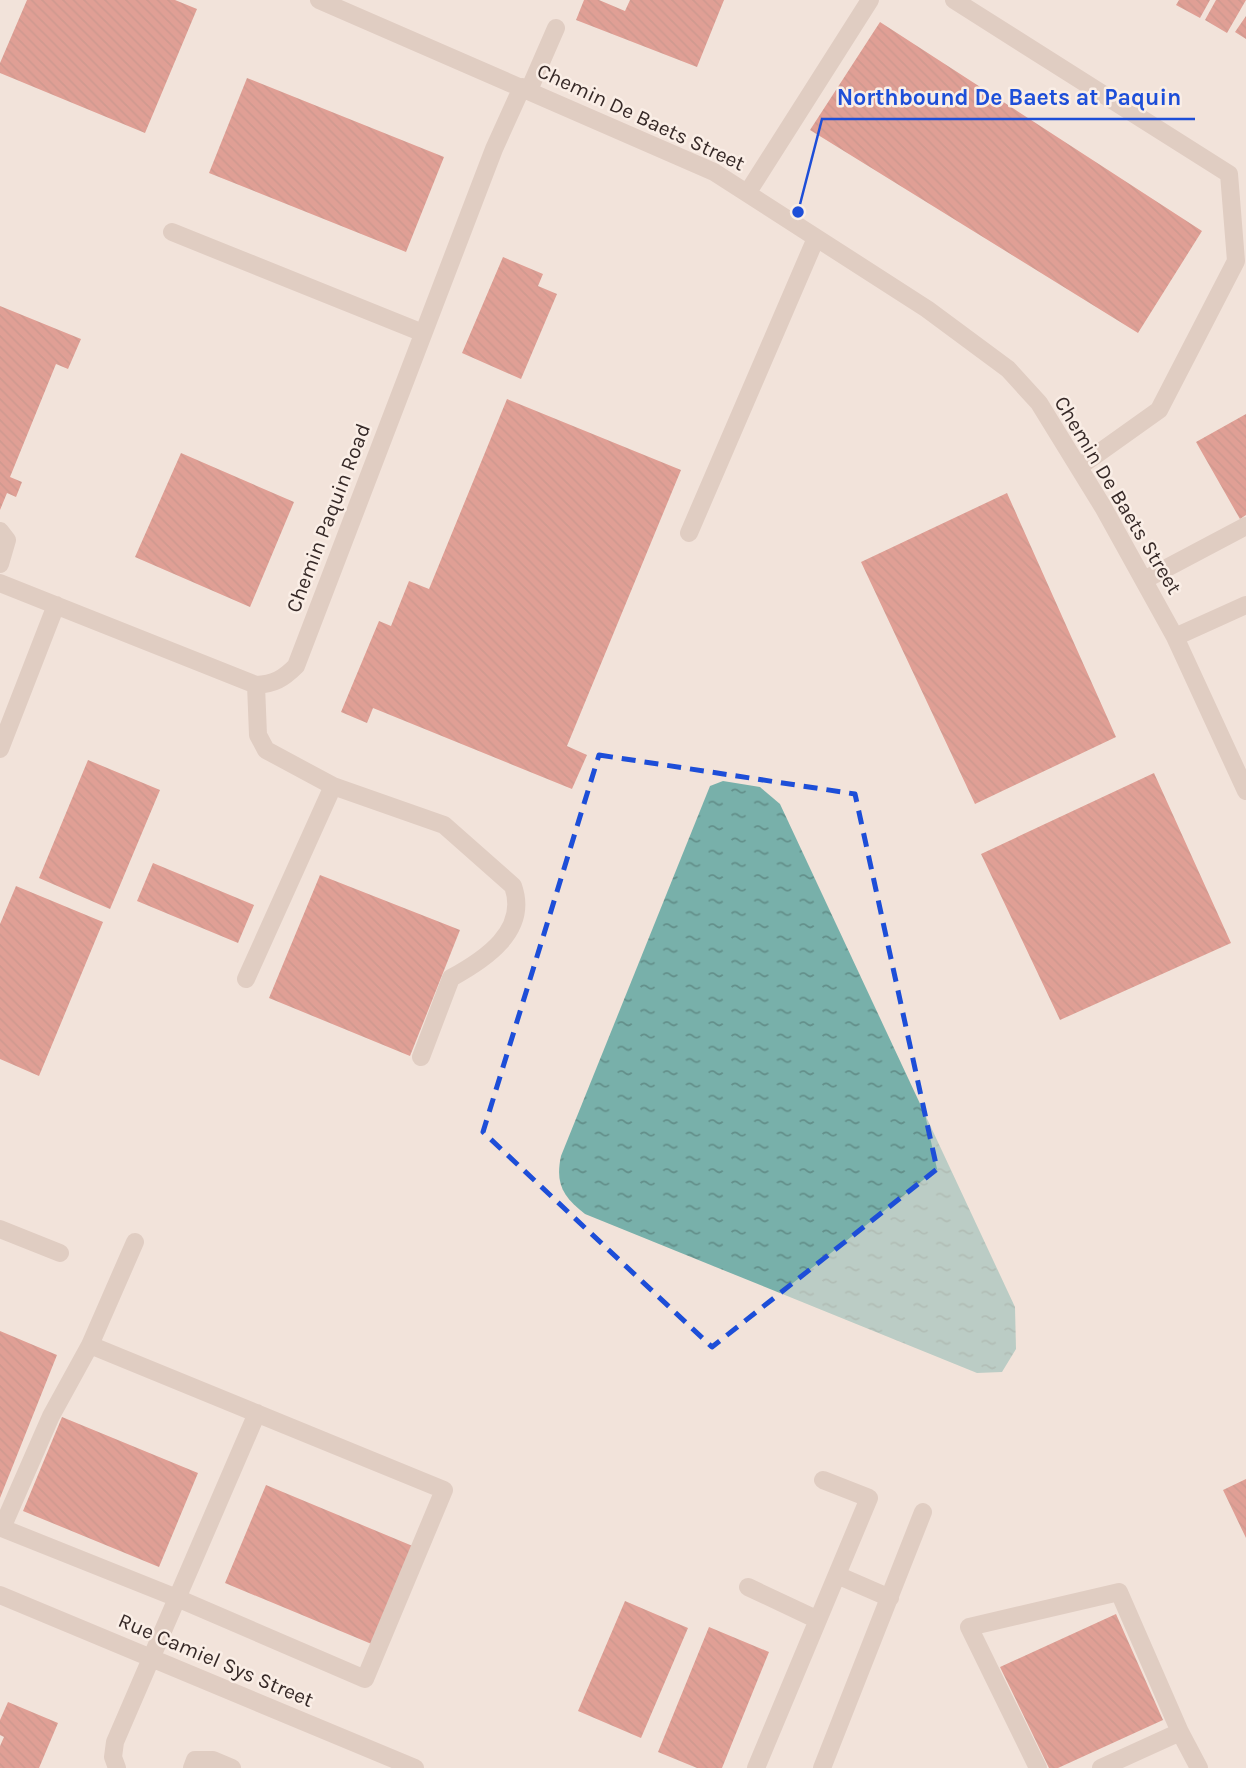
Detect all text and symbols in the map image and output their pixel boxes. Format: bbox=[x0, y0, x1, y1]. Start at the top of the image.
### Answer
street label: Chemin De Baets Street bbox=[533, 58, 749, 176]
callout: Northbound De Baets at Paquin bbox=[822, 75, 1195, 119]
text: Northbound De Baets at Paquin bbox=[837, 84, 1181, 111]
street label: Chemin De Baets Street bbox=[1049, 392, 1187, 598]
street label: Chemin Paquin Road bbox=[281, 420, 375, 616]
street label: Rue Camiel Sys Street bbox=[115, 1608, 317, 1712]

